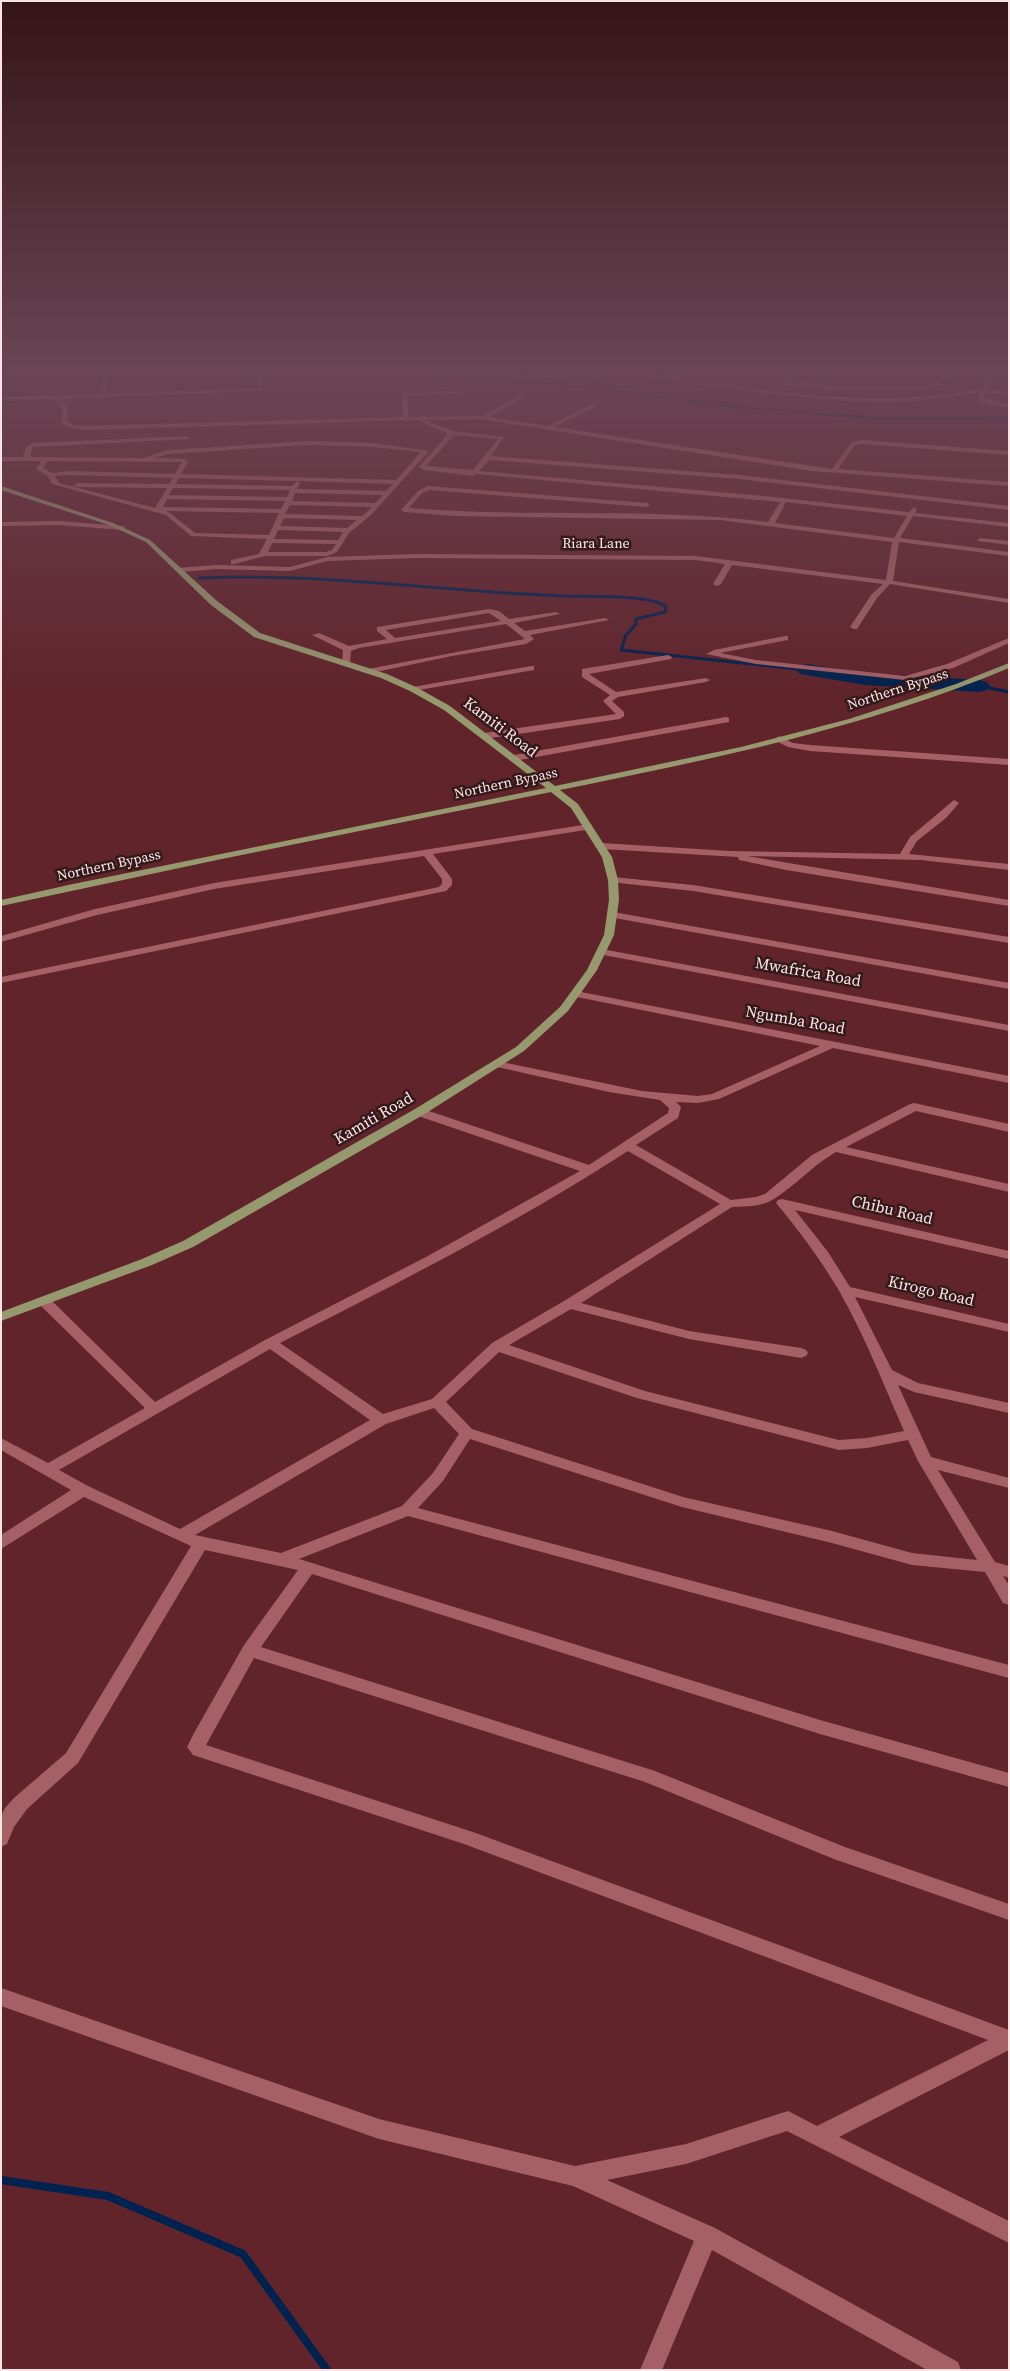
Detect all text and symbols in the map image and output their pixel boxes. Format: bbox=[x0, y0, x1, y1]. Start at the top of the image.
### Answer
street label: Riara Lane bbox=[562, 536, 630, 552]
street label: Northern Bypass bbox=[845, 666, 951, 714]
street label: Kamiti Road bbox=[459, 694, 541, 762]
street label: Northern Bypass bbox=[453, 765, 559, 803]
street label: Northern Bypass bbox=[56, 847, 162, 885]
street label: Mwafrica Road bbox=[754, 954, 862, 992]
street label: Ngumba Road bbox=[744, 1003, 846, 1039]
street label: Kamiti Road bbox=[331, 1089, 417, 1149]
street label: Chibu Road bbox=[849, 1192, 935, 1230]
street label: Kirogo Road bbox=[886, 1273, 976, 1311]

